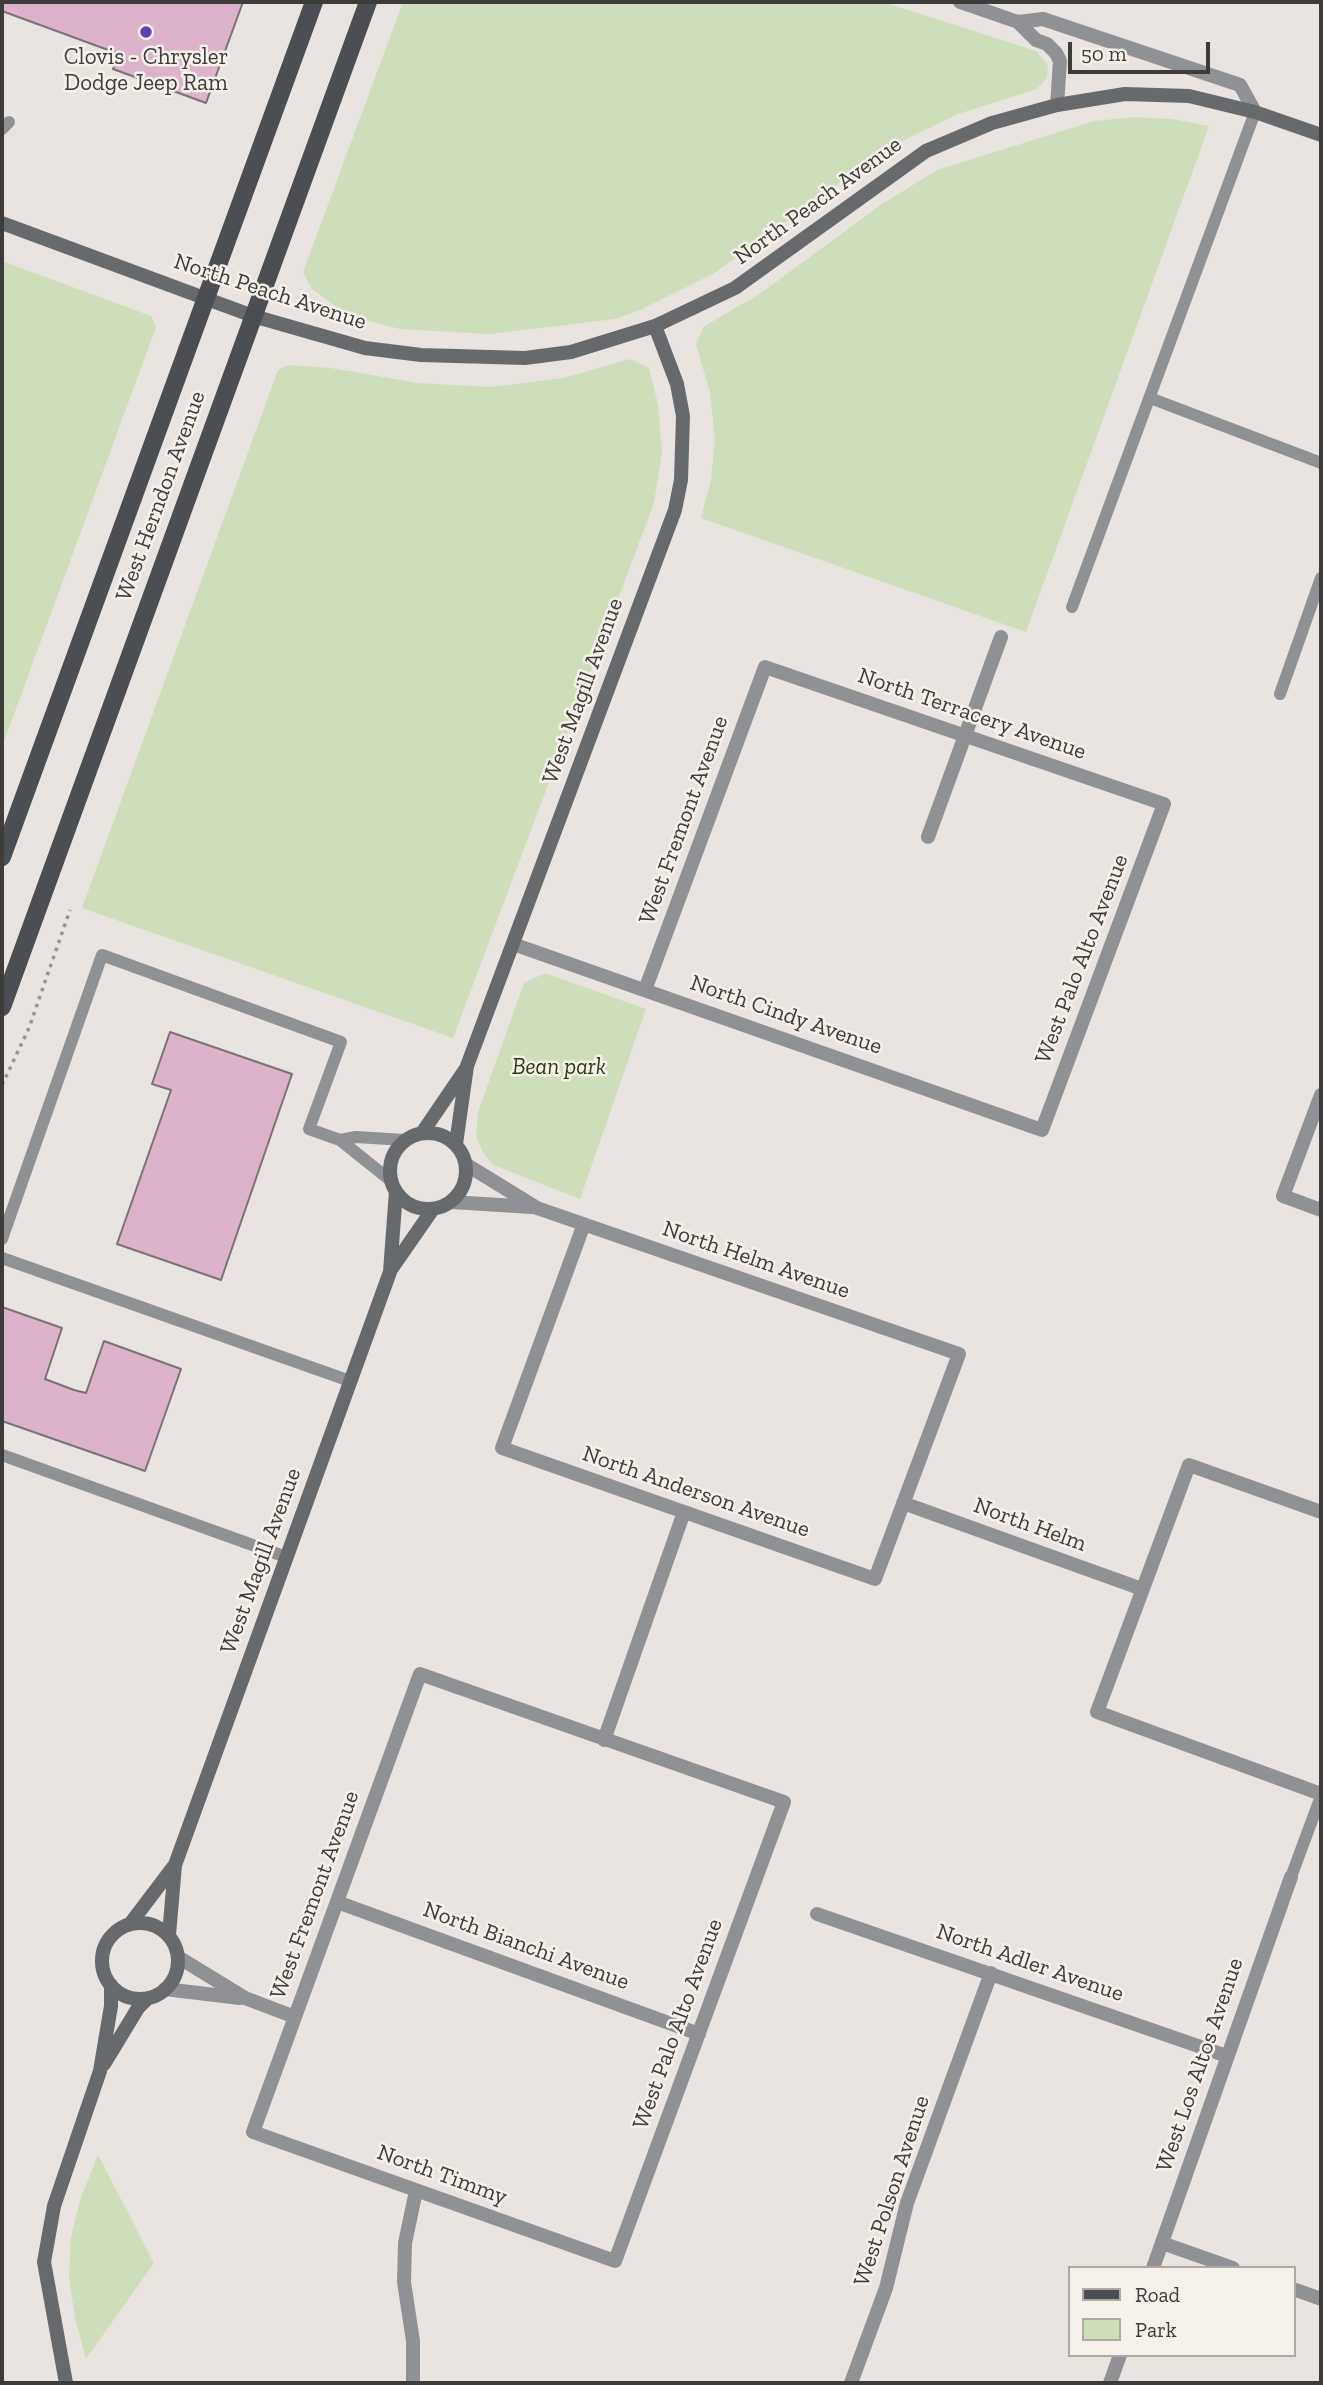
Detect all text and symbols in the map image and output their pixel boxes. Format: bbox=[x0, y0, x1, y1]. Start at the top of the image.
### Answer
marker: Clovis - Chrysler Dodge Jeep Ram bbox=[138, 24, 154, 40]
scale bar bbox=[1071, 28, 1213, 72]
text: 50 m bbox=[1081, 41, 1127, 66]
place label: Clovis - Chrysler Dodge Jeep Ram bbox=[64, 43, 228, 97]
street label: North Peach Avenue bbox=[729, 131, 907, 271]
street label: North Peach Avenue bbox=[170, 248, 370, 336]
street label: West Herndon Avenue bbox=[110, 387, 212, 605]
street label: West Magill Avenue bbox=[537, 594, 629, 788]
street label: North Terracery Avenue bbox=[854, 662, 1090, 766]
street label: West Fremont Avenue bbox=[633, 712, 735, 928]
street label: West Palo Alto Avenue bbox=[1029, 851, 1135, 1067]
street label: North Cindy Avenue bbox=[686, 969, 886, 1061]
park label: Bean park bbox=[512, 1053, 606, 1081]
street label: North Helm Avenue bbox=[659, 1215, 853, 1305]
street label: North Anderson Avenue bbox=[579, 1440, 813, 1544]
street label: West Magill Avenue bbox=[215, 1464, 307, 1658]
street label: North Helm bbox=[970, 1492, 1090, 1558]
street label: West Fremont Avenue bbox=[264, 1787, 366, 2003]
street label: North Bianchi Avenue bbox=[419, 1896, 633, 1996]
street label: West Palo Alto Avenue bbox=[627, 1915, 729, 2133]
street label: North Adler Avenue bbox=[933, 1918, 1127, 2008]
street label: West Los Altos Avenue bbox=[1150, 1955, 1250, 2175]
street label: West Polson Avenue bbox=[848, 2092, 936, 2290]
street label: North Timmy bbox=[373, 2139, 511, 2211]
legend bbox=[1068, 2266, 1295, 2357]
text: Road bbox=[1135, 2282, 1180, 2307]
text: Park bbox=[1135, 2317, 1177, 2342]

